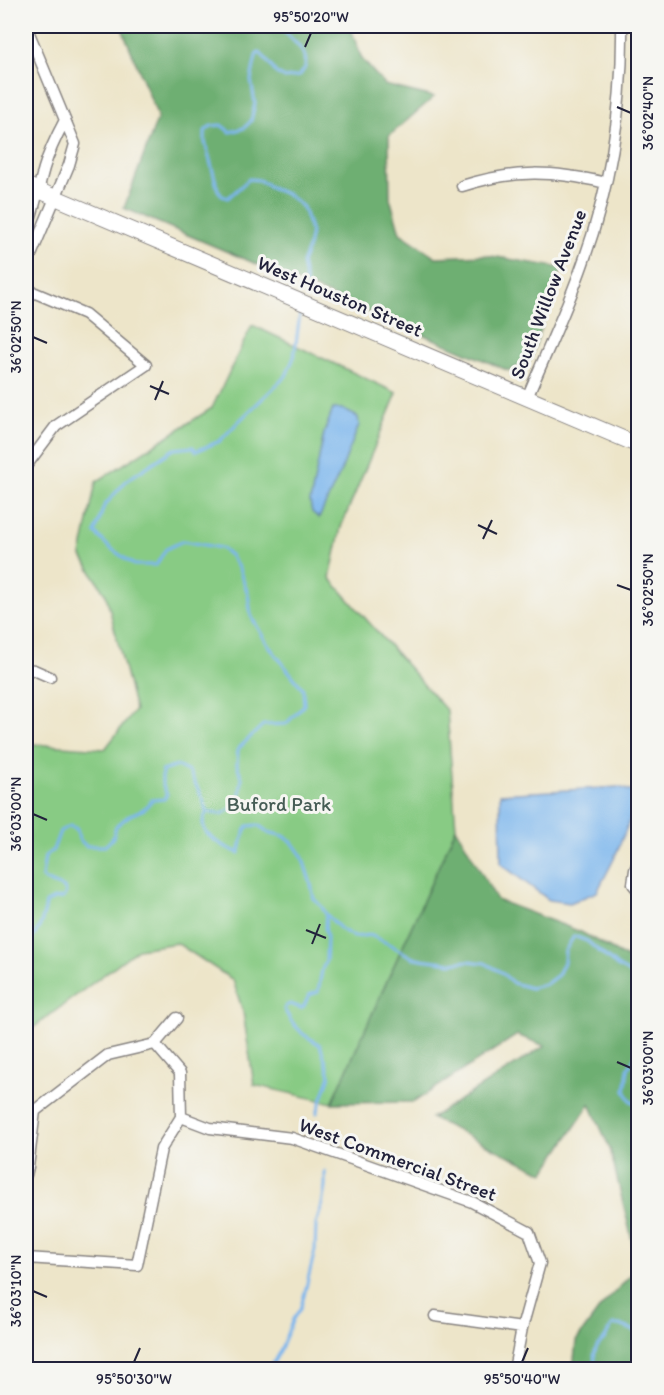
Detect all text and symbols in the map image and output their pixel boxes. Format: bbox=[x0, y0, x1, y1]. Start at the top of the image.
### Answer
text: 95°50'20"W bbox=[273, 8, 349, 26]
text: 36°02'40"N bbox=[639, 76, 657, 150]
street label: South Willow Avenue bbox=[505, 206, 591, 382]
street label: West Houston Street bbox=[254, 250, 427, 342]
text: 36°02'50"N bbox=[7, 300, 25, 374]
text: 36°02'50"N bbox=[639, 553, 657, 627]
text: 36°03'00"N bbox=[7, 777, 25, 851]
park label: Buford Park bbox=[227, 792, 331, 816]
text: 36°03'00"N bbox=[639, 1031, 657, 1105]
street label: West Commercial Street bbox=[296, 1112, 500, 1206]
text: 36°03'10"N bbox=[7, 1255, 25, 1327]
text: 95°50'30"W bbox=[96, 1370, 172, 1388]
text: 95°50'40"W bbox=[484, 1370, 560, 1388]

